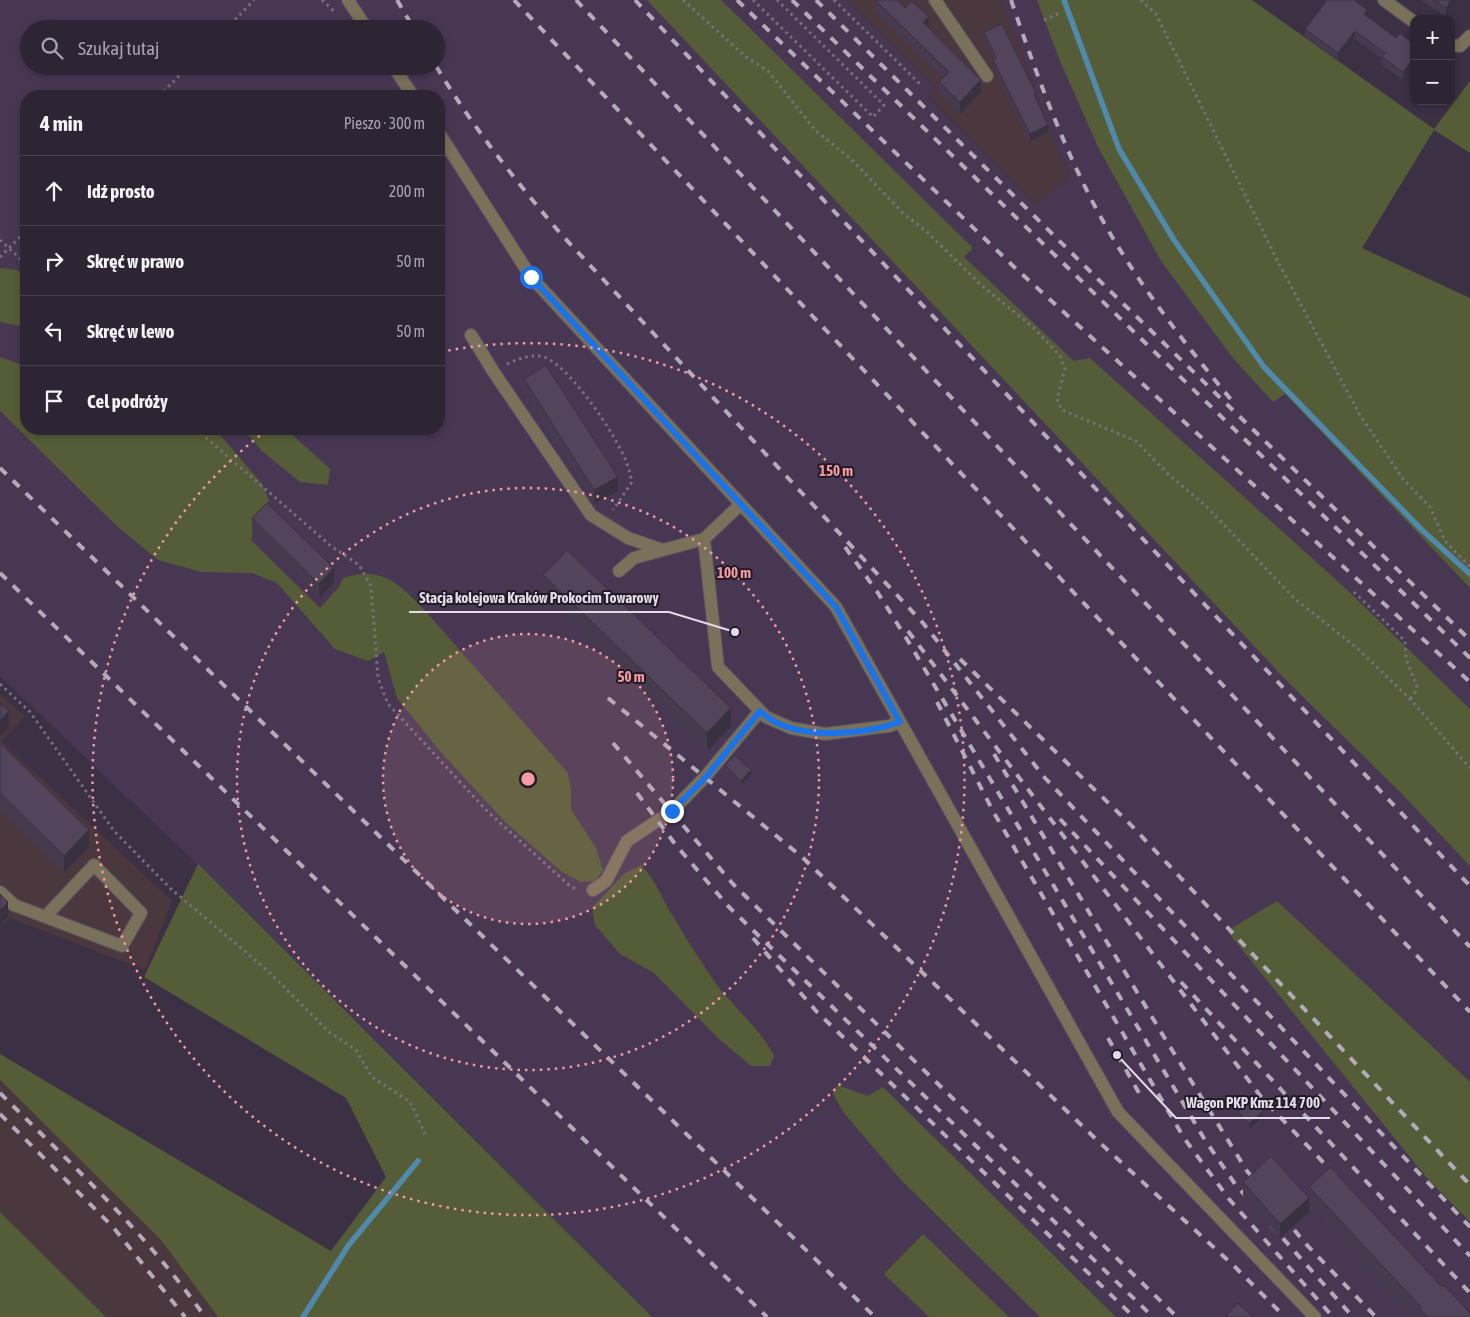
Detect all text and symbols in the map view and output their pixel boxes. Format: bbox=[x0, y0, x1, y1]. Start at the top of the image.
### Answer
map controls bbox=[1410, 15, 1455, 105]
button: + bbox=[1410, 15, 1455, 60]
search box bbox=[20, 20, 445, 75]
icon: search bbox=[38, 34, 66, 62]
text: Szukaj tutaj bbox=[78, 37, 160, 59]
button: − bbox=[1410, 60, 1455, 105]
text: 4 min bbox=[40, 111, 83, 135]
text: Pieszo · 300 m bbox=[344, 114, 425, 132]
icon: ahead bbox=[40, 177, 68, 205]
text: Idź prosto bbox=[87, 180, 155, 202]
text: 200 m bbox=[389, 182, 425, 200]
icon: right bbox=[40, 247, 68, 275]
text: Skręć w prawo bbox=[87, 250, 184, 272]
text: 50 m bbox=[396, 252, 425, 270]
route start bbox=[520, 266, 543, 289]
icon: left bbox=[40, 317, 68, 345]
text: Skręć w lewo bbox=[87, 320, 174, 342]
text: 50 m bbox=[396, 322, 425, 340]
icon: arrive bbox=[40, 387, 68, 415]
text: Cel podróży bbox=[87, 390, 168, 412]
text: 150 m bbox=[819, 462, 853, 479]
text: 100 m bbox=[717, 564, 751, 581]
callout: Stacja kolejowa Kraków Prokocim Towarowy bbox=[409, 582, 669, 612]
text: Stacja kolejowa Kraków Prokocim Towarowy bbox=[419, 589, 659, 606]
text: 50 m bbox=[618, 668, 645, 685]
centre of rings bbox=[519, 770, 537, 788]
route end bbox=[661, 800, 684, 823]
callout: Wagon PKP Kmz 114 700 bbox=[1176, 1088, 1330, 1118]
text: Wagon PKP Kmz 114 700 bbox=[1185, 1094, 1320, 1111]

